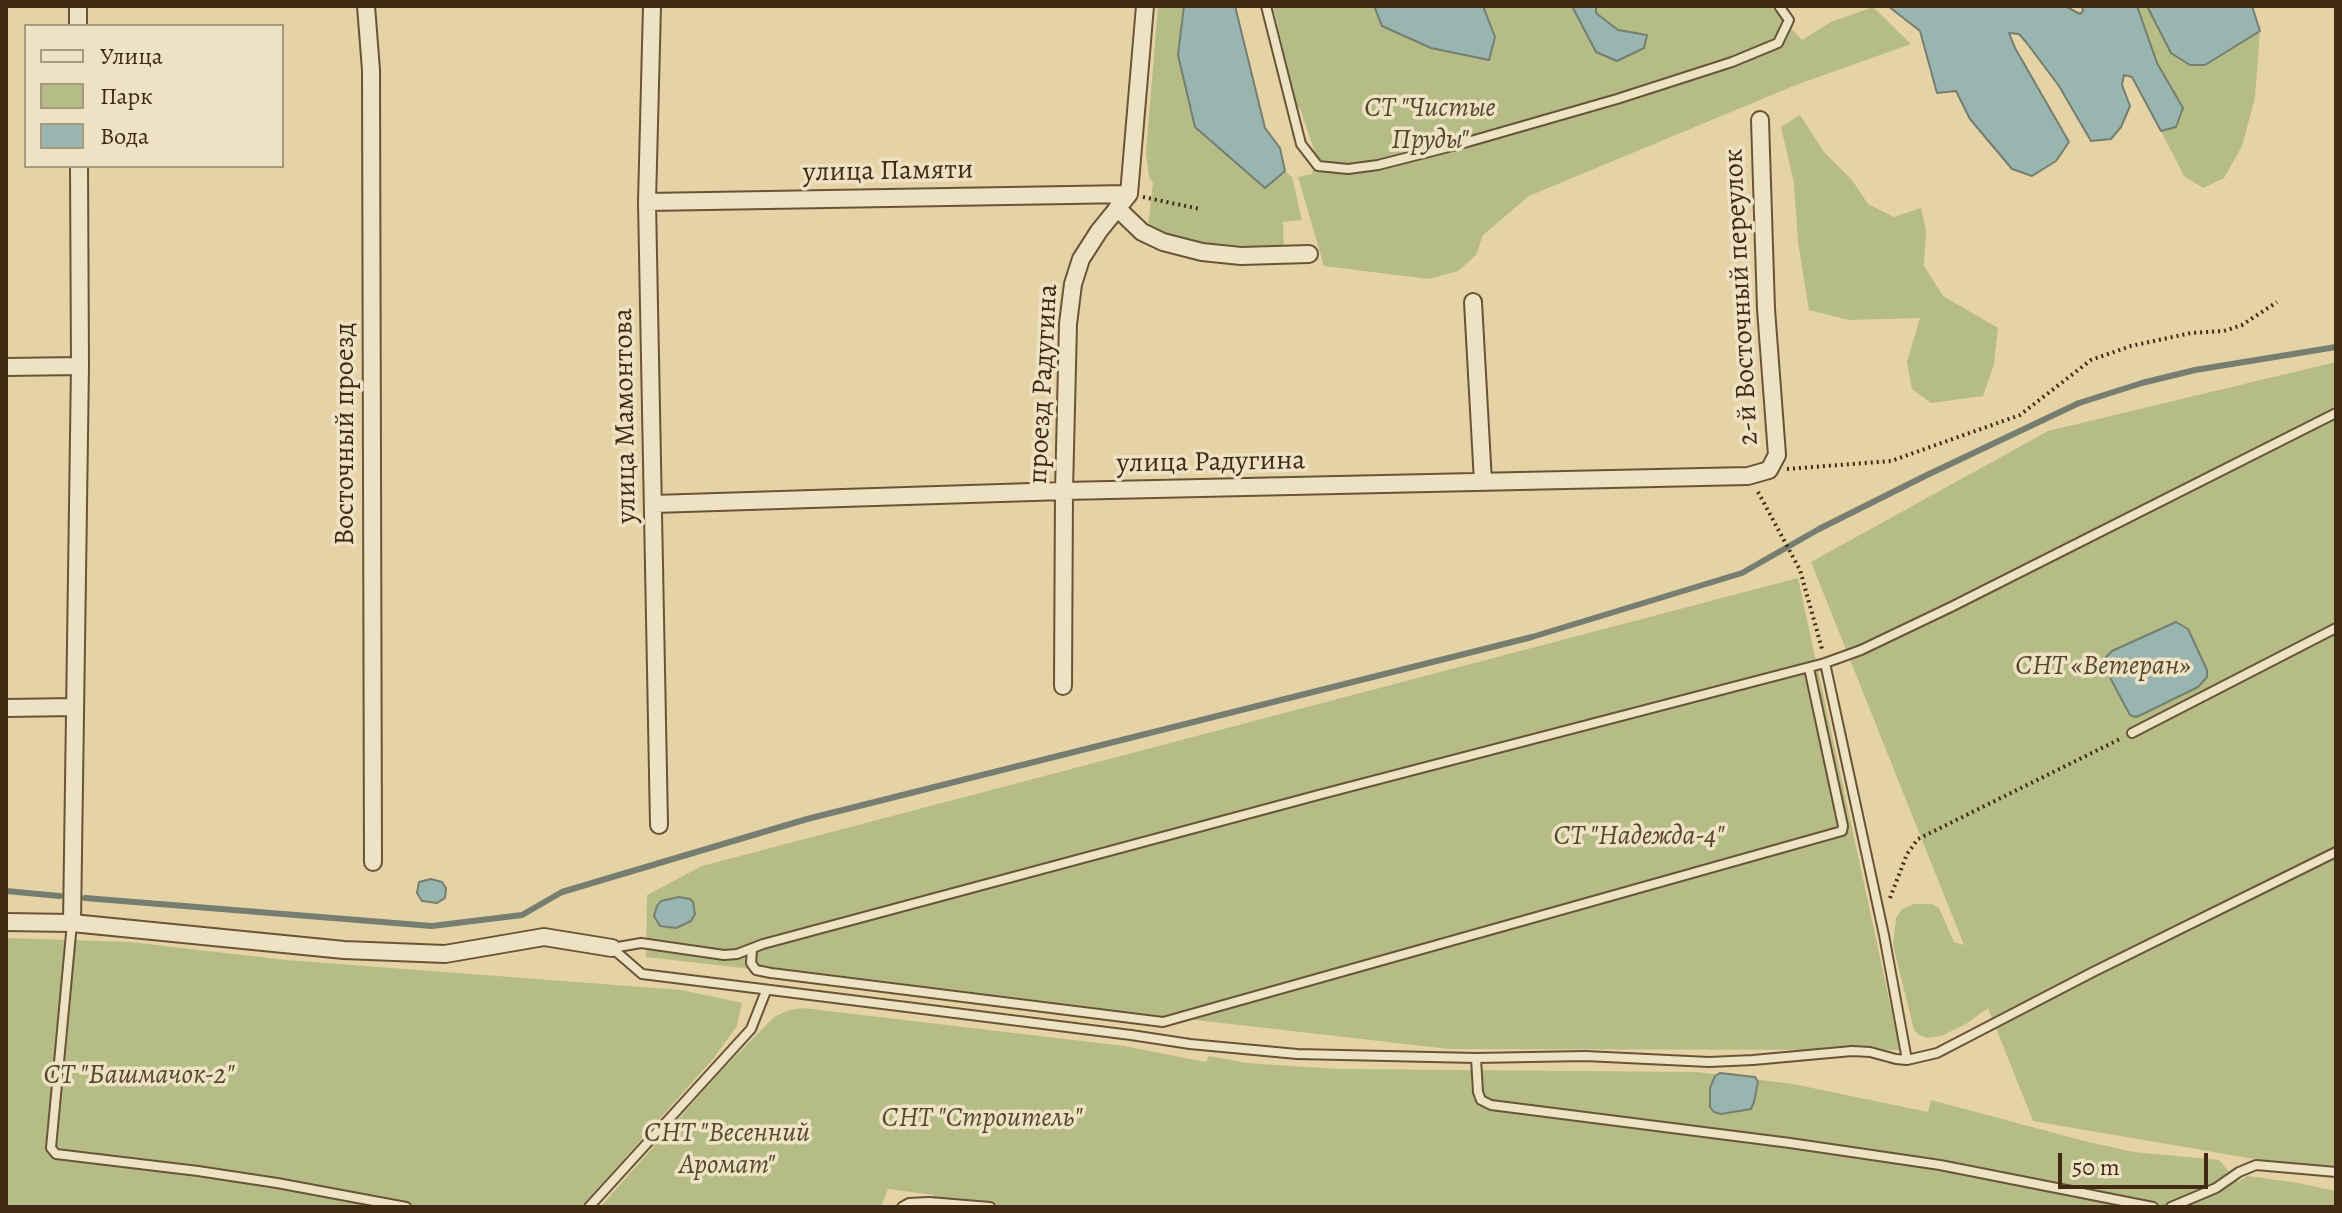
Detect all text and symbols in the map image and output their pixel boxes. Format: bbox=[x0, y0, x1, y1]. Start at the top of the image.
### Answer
legend bbox=[24, 24, 284, 168]
text: Улица bbox=[100, 40, 163, 72]
text: Парк bbox=[100, 80, 153, 112]
park label: СТ "Чистые Пруды" bbox=[1364, 92, 1496, 158]
text: Вода bbox=[100, 120, 149, 152]
street label: 2-й Восточный переулок bbox=[1717, 148, 1767, 446]
street label: улица Памяти bbox=[803, 154, 973, 190]
street label: проезд Радугина bbox=[1022, 283, 1066, 485]
street label: улица Мамонтова bbox=[607, 308, 645, 524]
street label: Восточный проезд bbox=[329, 323, 363, 545]
street label: улица Радугина bbox=[1116, 445, 1306, 481]
park label: СНТ «Ветеран» bbox=[2015, 650, 2191, 684]
park label: СТ "Надежда-4" bbox=[1553, 820, 1725, 854]
park label: СТ "Башмачок-2" bbox=[44, 1059, 234, 1093]
park label: СНТ "Строитель" bbox=[882, 1102, 1082, 1136]
park label: СНТ "Весенний Аромат" bbox=[644, 1117, 810, 1183]
scale bar bbox=[2062, 1137, 2212, 1187]
text: 50 m bbox=[2072, 1151, 2120, 1183]

